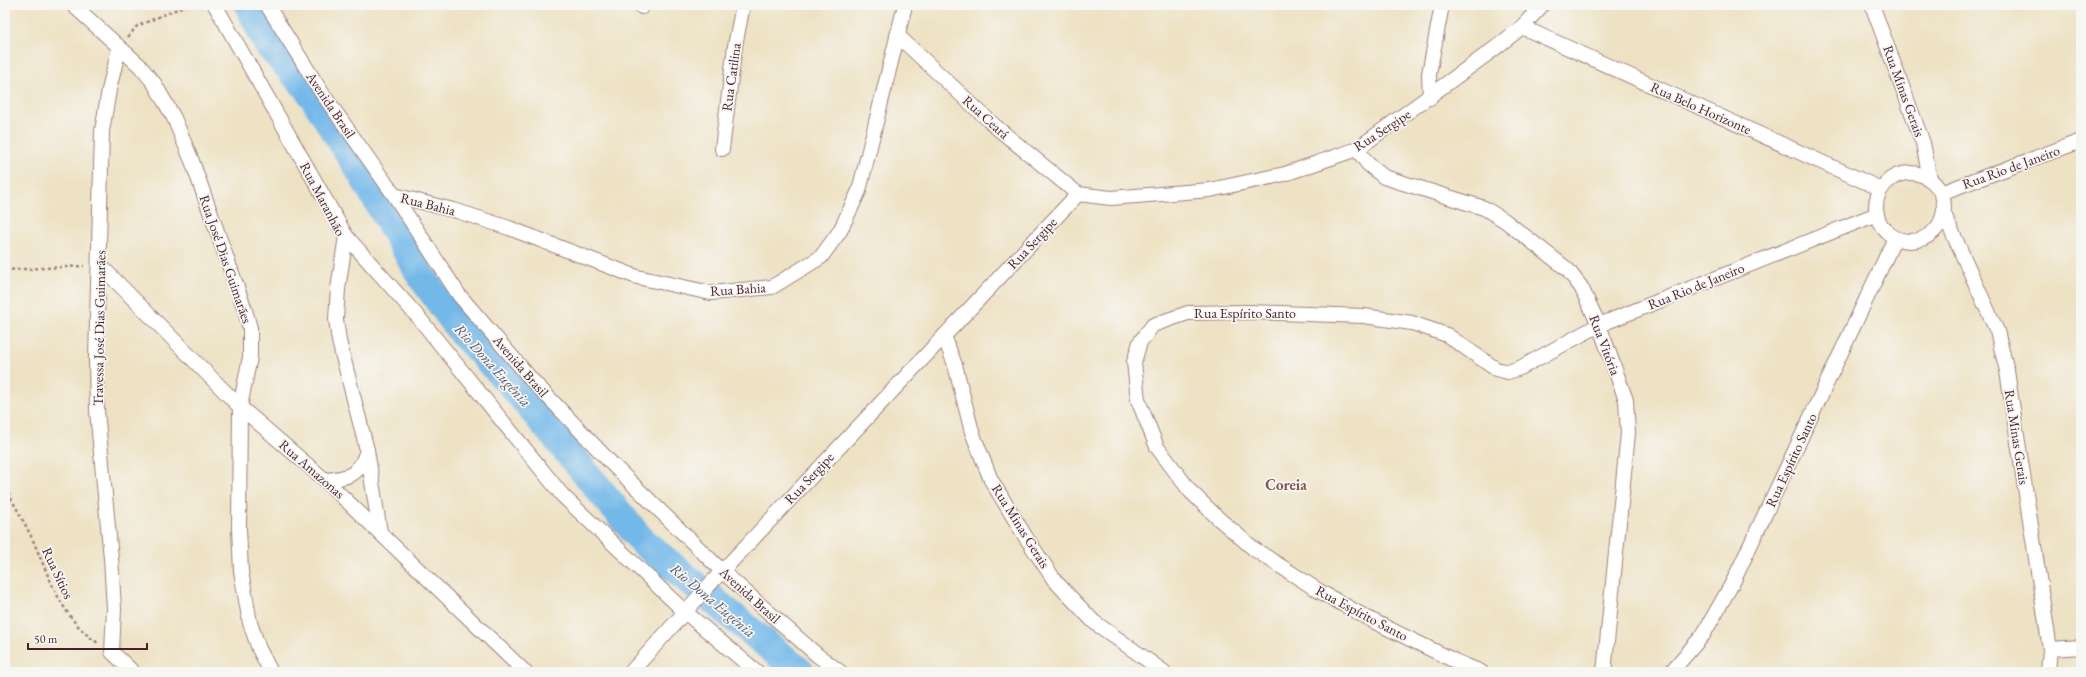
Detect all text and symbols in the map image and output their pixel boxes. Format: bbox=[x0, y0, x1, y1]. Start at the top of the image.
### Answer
street label: Rua Catilina bbox=[717, 41, 745, 112]
street label: Rua Minas Gerais bbox=[1879, 43, 1929, 140]
street label: Avenida Brasil bbox=[302, 68, 360, 142]
street label: Rua Belo Horizonte bbox=[1648, 78, 1755, 138]
street label: Rua Ceará bbox=[959, 91, 1014, 143]
street label: Rua Sergipe bbox=[1350, 105, 1414, 155]
street label: Rua Rio de Janeiro bbox=[1960, 141, 2062, 193]
street label: Rua Maranhão bbox=[296, 159, 350, 239]
street label: Rua Bahia bbox=[399, 189, 458, 220]
street label: Rua José Dias Guimarães bbox=[196, 192, 257, 326]
street label: Rua Sergipe bbox=[1003, 213, 1061, 273]
street label: Travessa José Dias Guimarães bbox=[89, 250, 109, 406]
street label: Rua Rio de Janeiro bbox=[1645, 258, 1747, 314]
street label: Rua Bahia bbox=[710, 278, 767, 300]
street label: Rua Espírito Santo bbox=[1194, 304, 1296, 322]
street label: Rua Vitória bbox=[1585, 312, 1625, 378]
water label: Rio Dona Eugênia bbox=[451, 319, 535, 411]
street label: Avenida Brasil bbox=[489, 331, 553, 401]
street label: Rua Minas Gerais bbox=[2001, 388, 2033, 486]
street label: Rua Espírito Santo bbox=[1761, 410, 1821, 510]
street label: Rua Amazonas bbox=[275, 436, 349, 503]
street label: Rua Sergipe bbox=[780, 448, 838, 508]
district label: Coreia bbox=[1265, 475, 1307, 494]
street label: Rua Minas Gerais bbox=[988, 481, 1054, 572]
street label: Rua Sítios bbox=[38, 544, 78, 602]
water label: Rio Dona Eugênia bbox=[666, 559, 760, 641]
street label: Avenida Brasil bbox=[715, 562, 785, 628]
street label: Rua Espírito Santo bbox=[1313, 581, 1411, 645]
scale bar bbox=[28, 625, 147, 651]
text: 50 m bbox=[34, 631, 58, 647]

